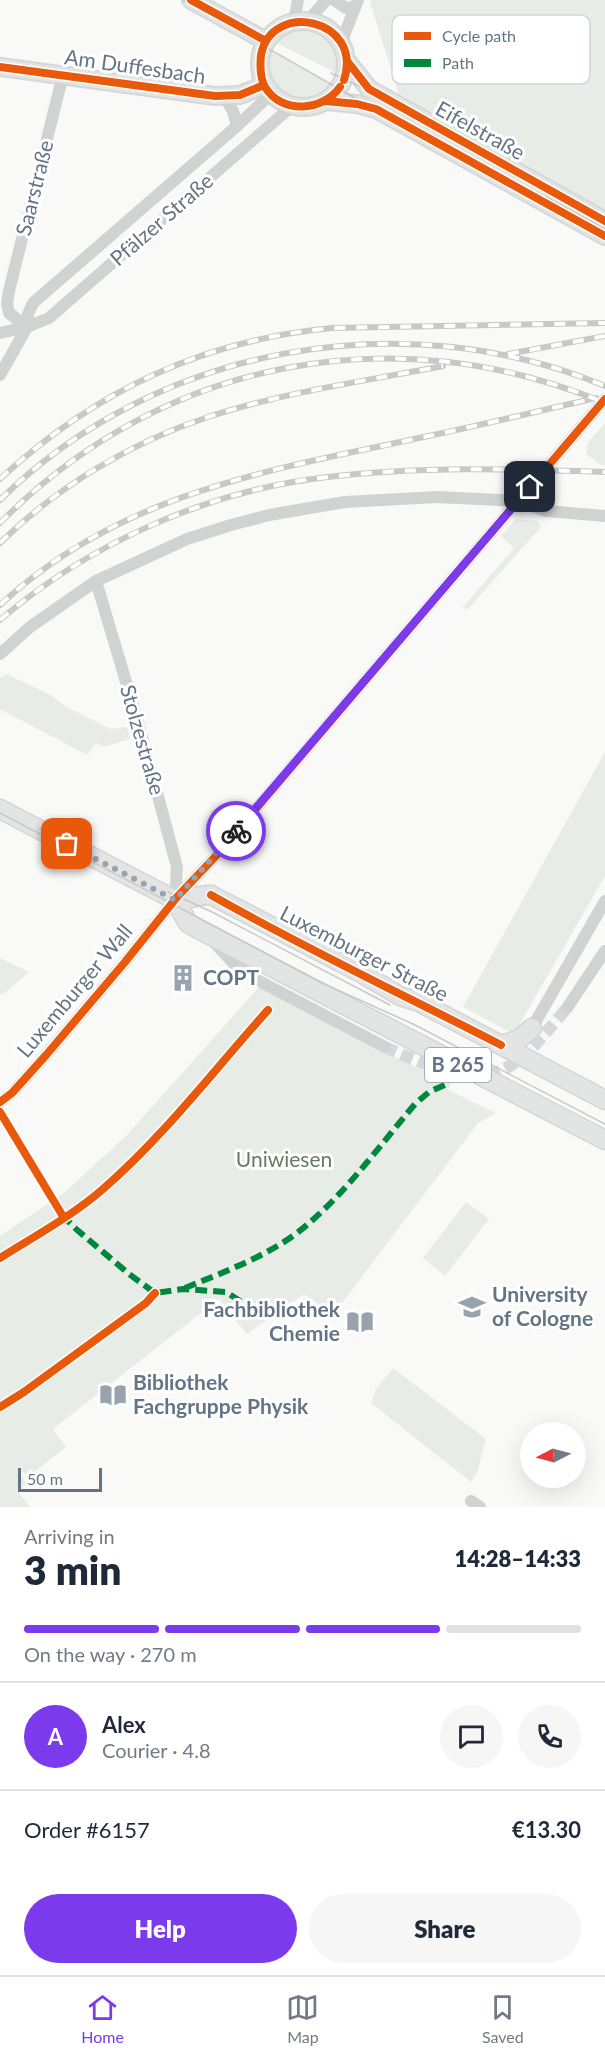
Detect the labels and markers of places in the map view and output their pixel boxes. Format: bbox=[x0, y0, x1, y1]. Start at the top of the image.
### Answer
pin bbox=[504, 461, 555, 512]
pin bbox=[41, 818, 92, 869]
building icon: COPT bbox=[168, 963, 198, 993]
place label: COPT bbox=[203, 964, 260, 989]
place label: University of Cologne bbox=[492, 1281, 593, 1330]
school or university icon: University of Cologne bbox=[457, 1292, 487, 1322]
place label: Fachbibliothek Chemie bbox=[203, 1296, 341, 1345]
library icon: Fachbibliothek Chemie bbox=[345, 1307, 375, 1337]
place label: Bibliothek Fachgruppe Physik bbox=[133, 1369, 309, 1418]
library icon: Bibliothek Fachgruppe Physik bbox=[98, 1380, 128, 1410]

